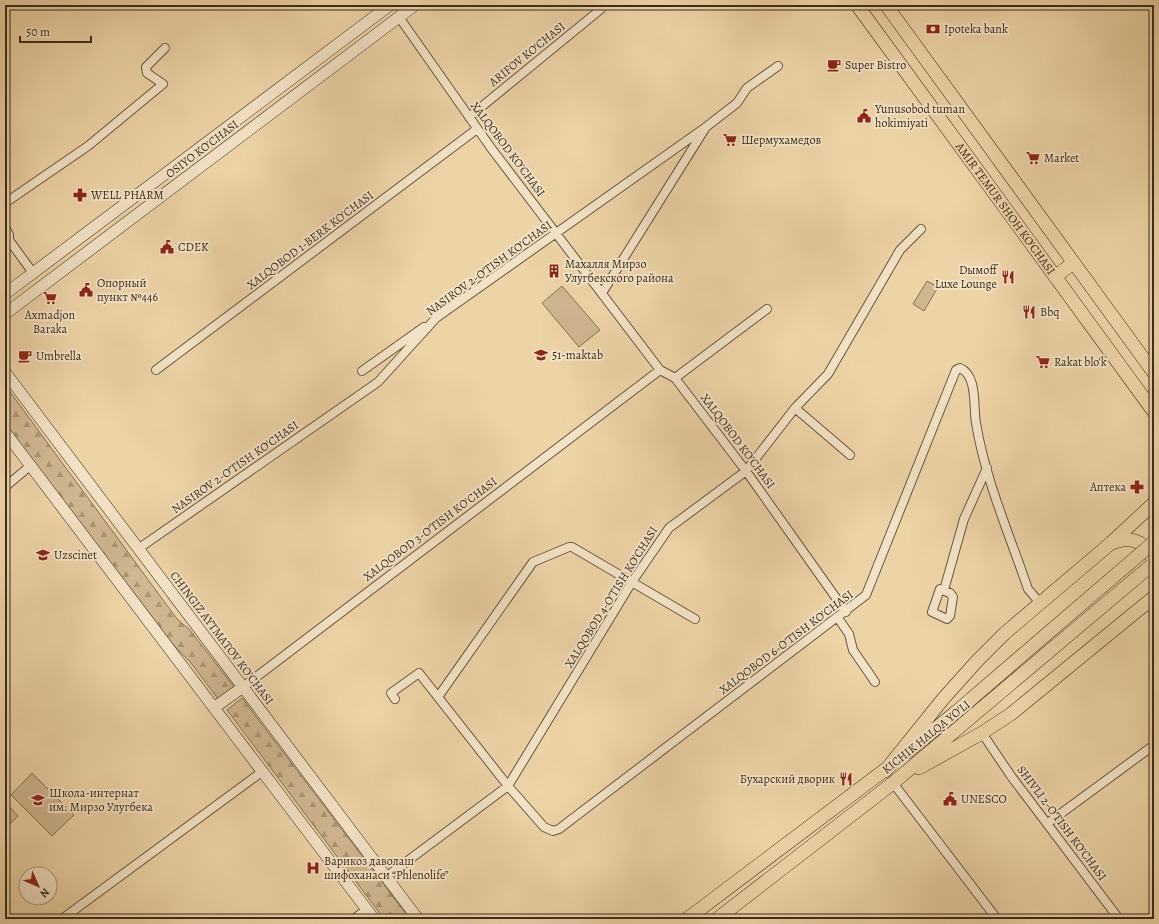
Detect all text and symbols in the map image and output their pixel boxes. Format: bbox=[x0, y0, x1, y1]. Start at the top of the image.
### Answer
scale bar bbox=[20, 18, 91, 44]
street label: ARIFOV KO‘CHASI bbox=[485, 18, 569, 90]
bank icon: Ipoteka bank bbox=[925, 21, 941, 37]
place label: Ipoteka bank bbox=[944, 21, 1008, 37]
text: 50 m bbox=[26, 24, 50, 40]
cafe icon: Super Bistro bbox=[826, 57, 842, 73]
place label: Super Bistro bbox=[845, 57, 906, 73]
street label: XALQOBOD KO'CHASI bbox=[467, 98, 549, 200]
place label: Yunusobod tuman hokimiyati bbox=[874, 101, 965, 131]
public building icon: Yunusobod tuman hokimiyati bbox=[856, 108, 872, 124]
street label: OSIYO KO'CHASI bbox=[162, 116, 242, 182]
supermarket icon: Шермухамедов bbox=[722, 132, 738, 148]
place label: Шермухамедов bbox=[741, 132, 821, 148]
street label: AMIR TEMUR SHOH KO'CHASI bbox=[951, 138, 1059, 278]
supermarket icon: Market bbox=[1025, 150, 1041, 166]
place label: Market bbox=[1044, 150, 1079, 166]
pharmacy icon: WELL PHARM bbox=[72, 187, 88, 203]
place label: WELL PHARM bbox=[90, 187, 164, 203]
street label: XALQOBOD 1-BERK KO'CHASI bbox=[243, 187, 377, 293]
street label: NASIROV 2-O'TISH KO'CHASI bbox=[423, 217, 555, 319]
public building icon: CDEK bbox=[159, 239, 175, 255]
place label: CDEK bbox=[178, 239, 209, 255]
place label: Махалля Мирзо Улугбекского района bbox=[565, 256, 674, 286]
place label: Dымоff Luxe Lounge bbox=[935, 262, 999, 292]
building icon: Махалля Мирзо Улугбекского района bbox=[546, 263, 562, 279]
restaurant icon: Dымоff Luxe Lounge bbox=[1000, 269, 1016, 285]
place label: Опорный пункт №446 bbox=[97, 275, 158, 305]
public building icon: Опорный пункт №446 bbox=[78, 282, 94, 298]
supermarket icon: Axmadjon Baraka bbox=[42, 290, 58, 306]
restaurant icon: Bbq bbox=[1021, 304, 1037, 320]
place label: Bbq bbox=[1040, 304, 1059, 320]
place label: Axmadjon Baraka bbox=[24, 307, 76, 337]
school or university icon: 51-maktab bbox=[533, 347, 549, 363]
place label: 51-maktab bbox=[552, 347, 603, 363]
cafe icon: Umbrella bbox=[17, 348, 33, 364]
place label: Umbrella bbox=[36, 348, 82, 364]
supermarket icon: Rakat blo'k bbox=[1035, 354, 1051, 370]
place label: Rakat blo'k bbox=[1054, 354, 1107, 370]
street label: XALQOBOD KO'CHASI bbox=[697, 390, 779, 492]
street label: NASIROV 2-O'TISH KO'CHASI bbox=[168, 417, 302, 517]
street label: XALQOBOD 3-O'TISH KO'CHASI bbox=[360, 473, 500, 585]
place label: Аптека bbox=[1089, 479, 1126, 495]
pharmacy icon: Аптека bbox=[1129, 479, 1145, 495]
street label: XALQOBOD 4-O'TISH KO'CHASI bbox=[561, 523, 661, 671]
school or university icon: Uzscinet bbox=[35, 547, 51, 563]
place label: Uzscinet bbox=[54, 547, 97, 563]
street label: CHINGIZ AYTMATOV KO'CHASI bbox=[167, 568, 277, 708]
street label: XALQOBOD 6-O'TISH KO'CHASI bbox=[716, 586, 856, 698]
street label: KICHIK HALQA YO'LI bbox=[879, 697, 973, 777]
street label: SHIVLI 2-O'TISH KO'CHASI bbox=[1013, 762, 1111, 884]
place label: Бухарский дворик bbox=[740, 771, 835, 787]
restaurant icon: Бухарский дворик bbox=[838, 771, 854, 787]
place label: Школа-интернат им. Мирзо Улугбека bbox=[49, 785, 153, 815]
public building icon: UNESCO bbox=[942, 791, 958, 807]
place label: UNESCO bbox=[961, 791, 1007, 807]
school or university icon: Школа-интернат им. Мирзо Улугбека bbox=[30, 792, 46, 808]
place label: Варикоз даволаш шифоханаси “Phlenolife” bbox=[324, 853, 449, 883]
hospital icon: Варикоз даволаш шифоханаси “Phlenolife” bbox=[305, 860, 321, 876]
north arrow bbox=[18, 866, 58, 906]
text: N bbox=[37, 885, 53, 901]

